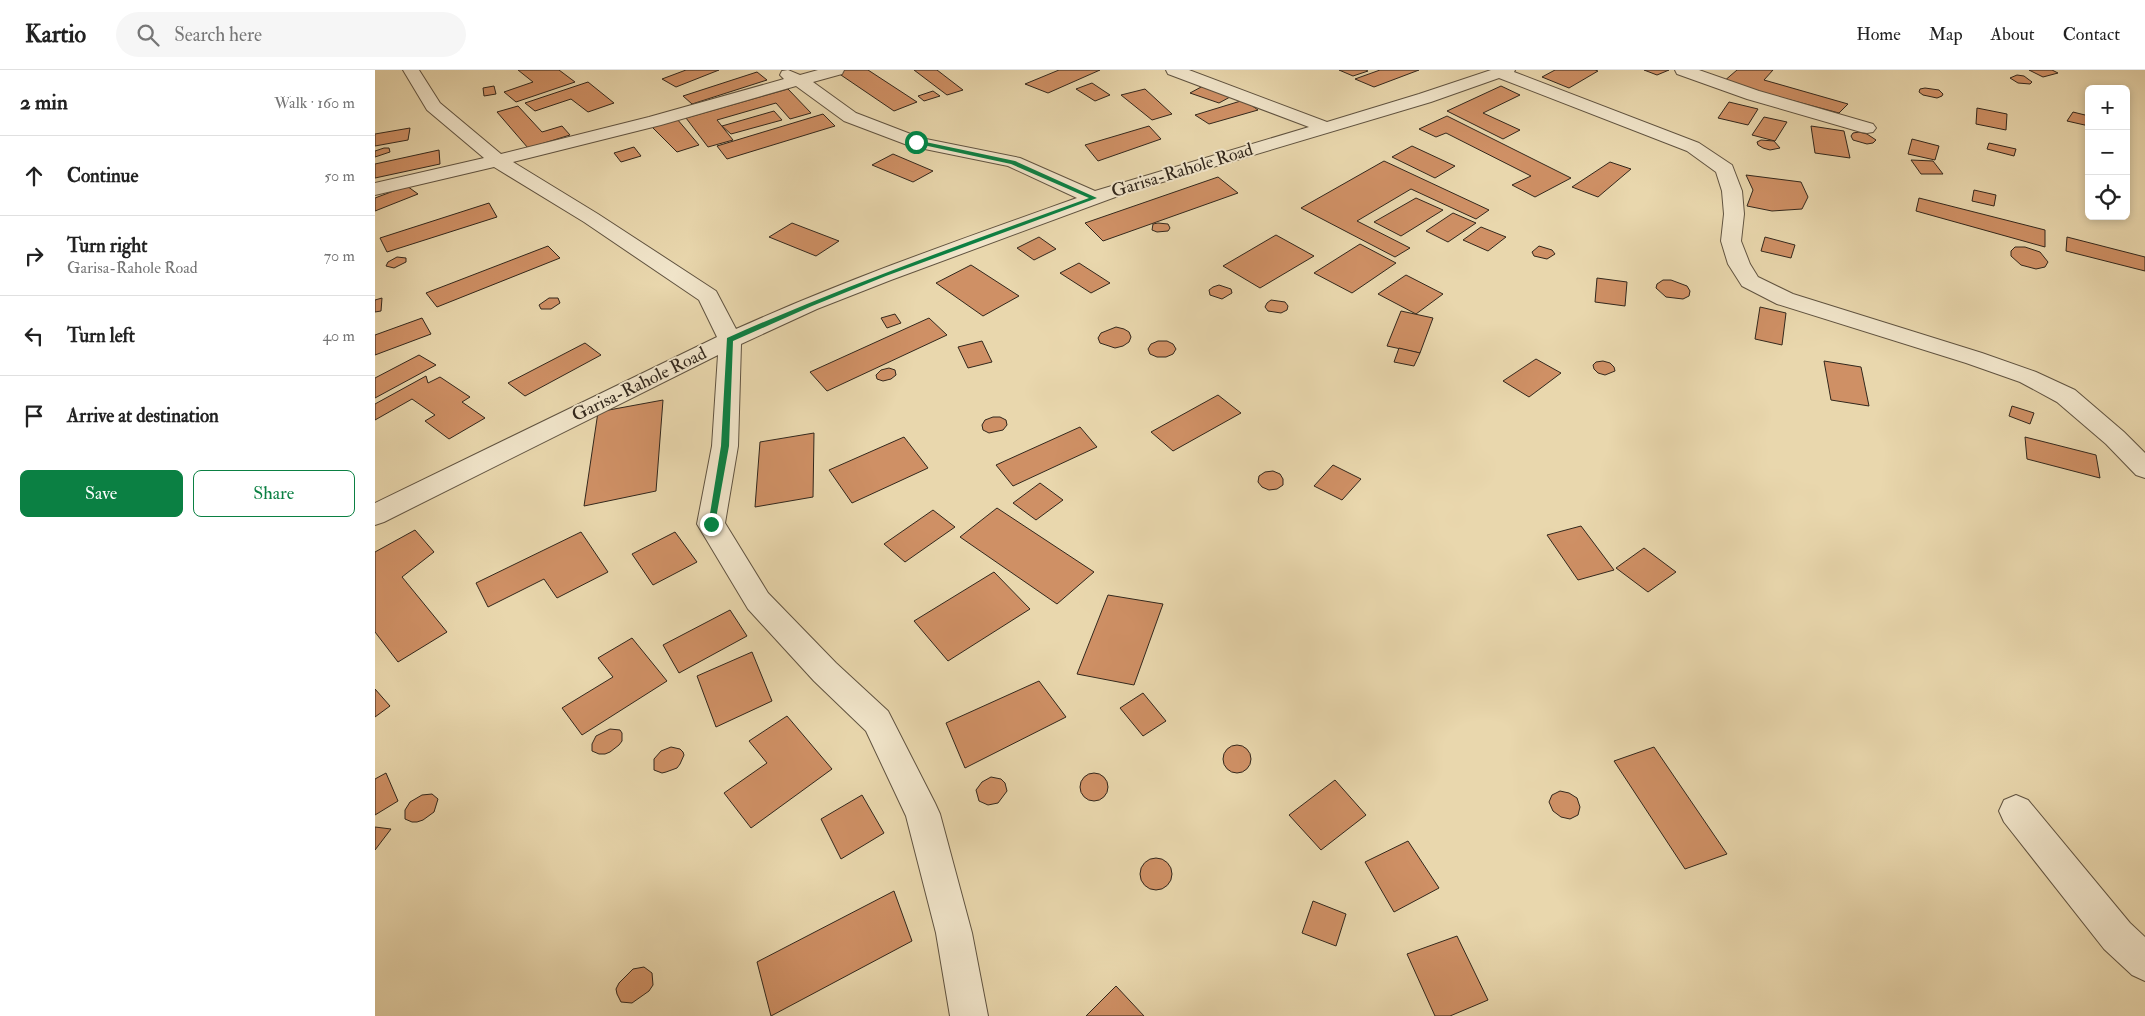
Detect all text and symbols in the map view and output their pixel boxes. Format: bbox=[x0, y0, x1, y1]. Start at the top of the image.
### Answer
search box bbox=[116, 12, 466, 57]
text: Kartio bbox=[25, 19, 86, 50]
icon: search bbox=[134, 21, 162, 49]
text: Search here bbox=[174, 23, 262, 47]
text: Home bbox=[1856, 23, 1901, 46]
text: Map bbox=[1929, 23, 1963, 46]
text: About bbox=[1991, 23, 2035, 46]
text: Contact bbox=[2063, 23, 2120, 46]
map controls bbox=[2085, 85, 2130, 220]
button: + bbox=[2085, 85, 2130, 130]
text: 2 min bbox=[20, 89, 68, 116]
text: Walk · 160 m bbox=[274, 93, 355, 113]
button: − bbox=[2085, 130, 2130, 175]
route start bbox=[905, 131, 928, 154]
street label: Garisa-Rahole Road bbox=[1108, 138, 1256, 203]
icon: ahead bbox=[20, 162, 48, 190]
text: Continue bbox=[67, 164, 138, 188]
text: 50 m bbox=[324, 166, 355, 186]
button: locate bbox=[2085, 175, 2130, 220]
text: Turn right bbox=[67, 234, 147, 258]
icon: right bbox=[20, 242, 48, 270]
text: 70 m bbox=[324, 246, 355, 266]
text: Garisa-Rahole Road bbox=[67, 258, 198, 278]
icon: left bbox=[20, 322, 48, 350]
text: Turn left bbox=[67, 324, 135, 348]
text: 40 m bbox=[322, 326, 355, 346]
street label: Garisa-Rahole Road bbox=[568, 342, 710, 427]
icon: arrive bbox=[20, 402, 48, 430]
text: Arrive at destination bbox=[67, 404, 219, 428]
button: Save bbox=[20, 470, 183, 517]
button: Share bbox=[193, 470, 355, 517]
route end bbox=[700, 513, 723, 536]

